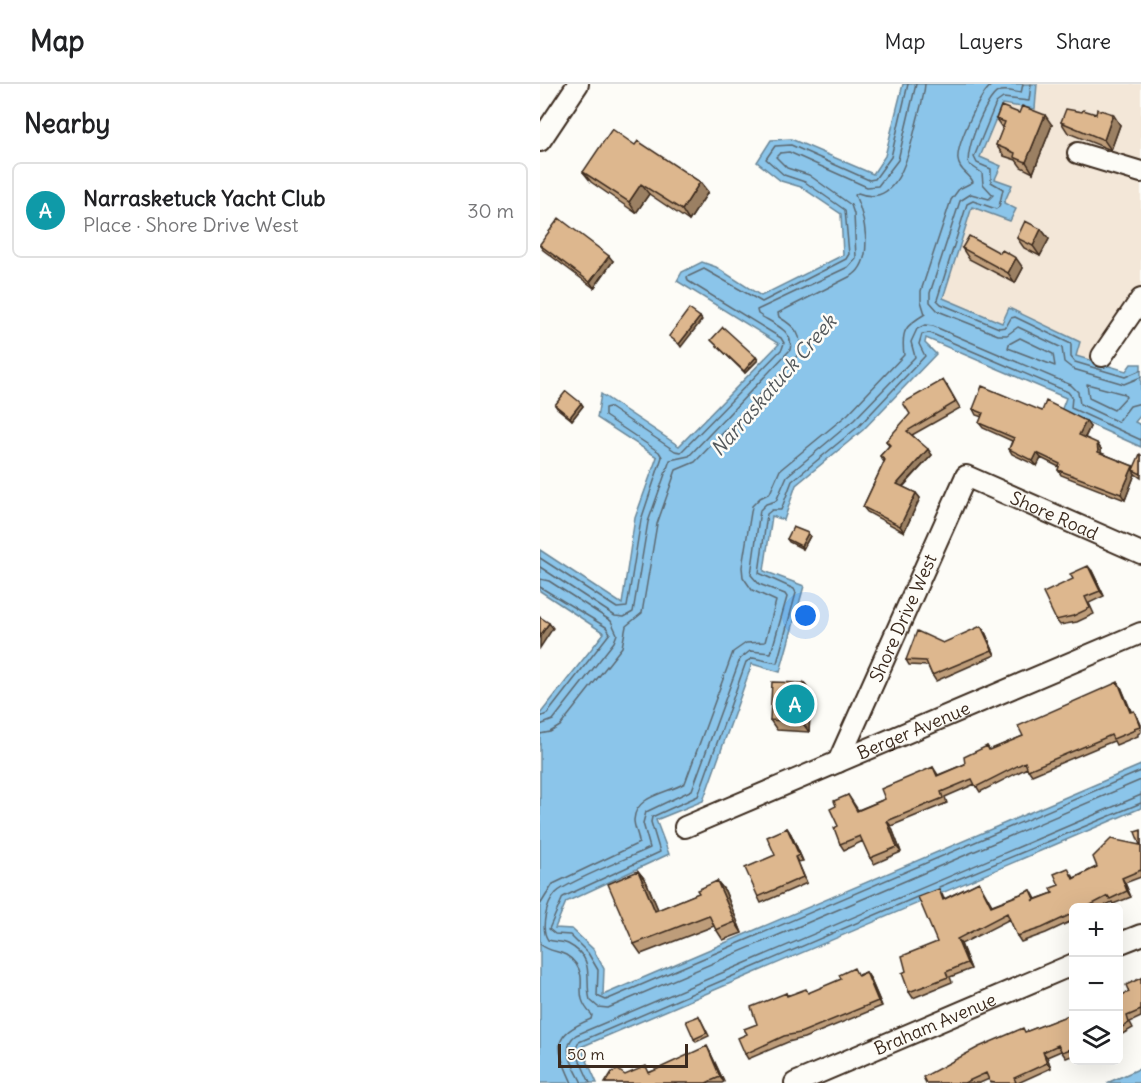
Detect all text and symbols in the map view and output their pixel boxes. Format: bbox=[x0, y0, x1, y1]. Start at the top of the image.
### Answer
text: Map bbox=[30, 23, 84, 59]
text: Map bbox=[885, 28, 925, 55]
text: Layers bbox=[958, 28, 1023, 55]
text: Share bbox=[1056, 28, 1111, 55]
text: Nearby bbox=[24, 107, 110, 140]
text: Narrasketuck Yacht Club bbox=[83, 184, 325, 212]
text: A bbox=[39, 198, 52, 223]
text: 30 m bbox=[467, 198, 514, 223]
text: Place · Shore Drive West bbox=[83, 212, 299, 237]
water label: Narraskatuck Creek bbox=[705, 308, 842, 461]
street label: Shore Road bbox=[1007, 486, 1102, 544]
street label: Shore Drive West bbox=[864, 550, 941, 685]
your location bbox=[791, 601, 820, 630]
pin: A bbox=[776, 682, 814, 726]
street label: Berger Avenue bbox=[853, 696, 973, 764]
map controls bbox=[1069, 903, 1123, 1065]
button: + bbox=[1069, 903, 1123, 957]
button: − bbox=[1069, 957, 1123, 1011]
street label: Braham Avenue bbox=[870, 987, 999, 1060]
button: layers bbox=[1069, 1011, 1123, 1065]
scale bar bbox=[558, 1041, 688, 1068]
text: 50 m bbox=[567, 1044, 605, 1064]

